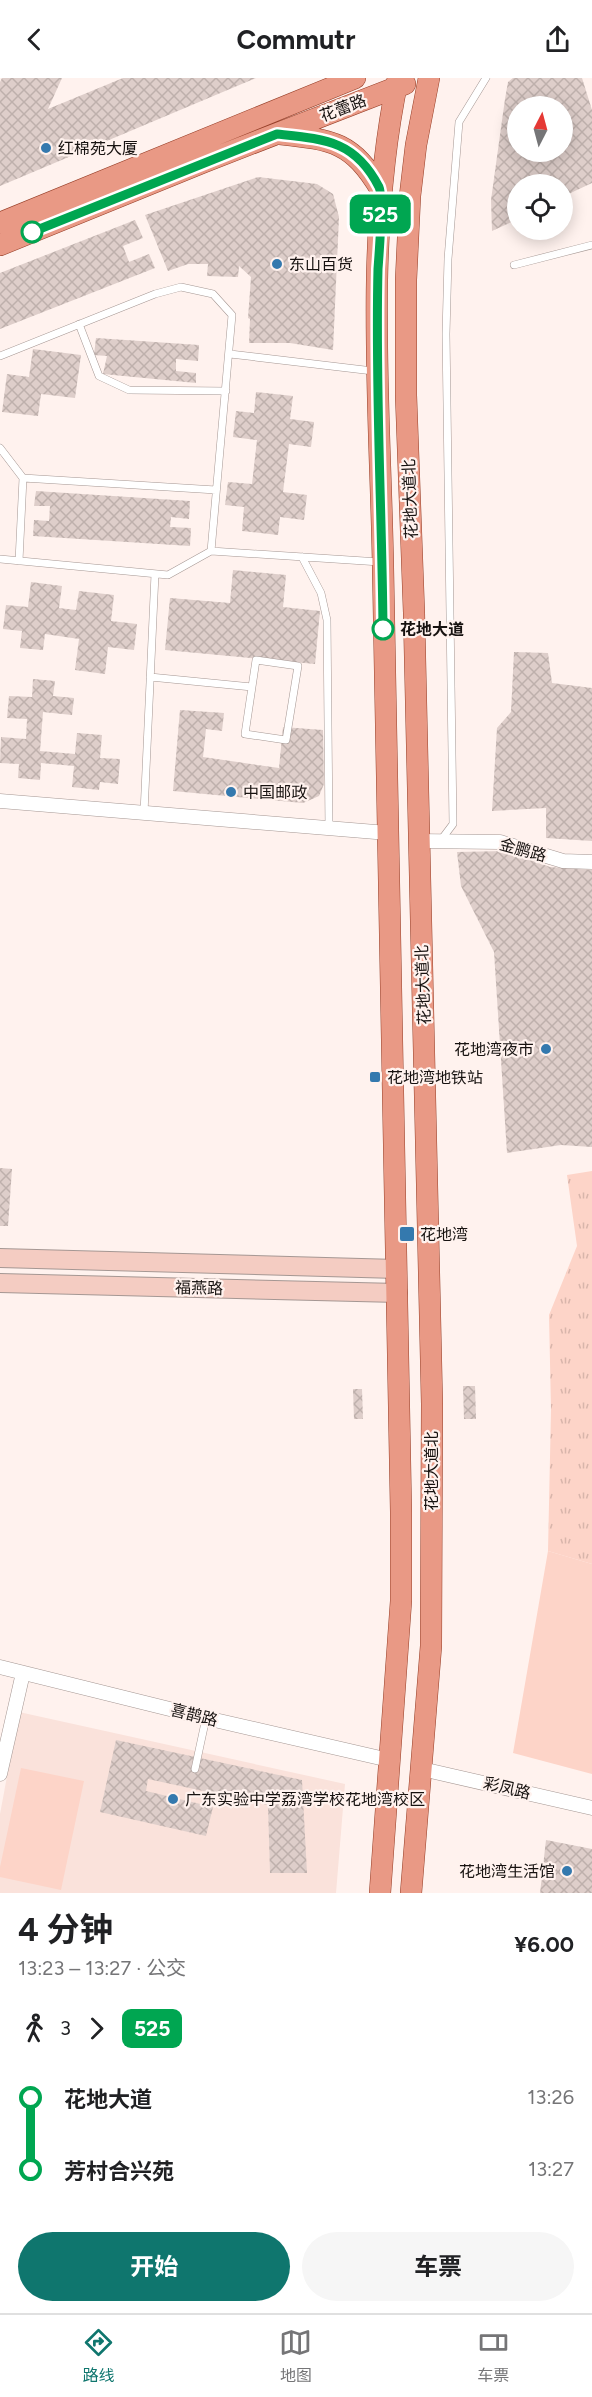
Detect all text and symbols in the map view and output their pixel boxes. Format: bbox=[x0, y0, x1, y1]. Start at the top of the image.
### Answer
icon: back bbox=[18, 23, 51, 56]
text: Commutr bbox=[237, 23, 355, 56]
icon: share bbox=[541, 23, 574, 56]
street label: 花蕾路 bbox=[317, 91, 369, 125]
north arrow bbox=[507, 96, 573, 162]
map controls bbox=[507, 96, 573, 240]
place label: 红棉苑大厦 bbox=[58, 139, 138, 158]
marker: 红棉苑大厦 bbox=[39, 141, 53, 155]
button: locate bbox=[507, 174, 573, 240]
line badge: 525 bbox=[346, 194, 415, 234]
text: 525 bbox=[362, 202, 398, 227]
unlabelled marker bbox=[21, 221, 43, 243]
place label: 东山百货 bbox=[289, 255, 353, 274]
marker: 东山百货 bbox=[270, 257, 284, 271]
street label: 花地大道北 bbox=[399, 459, 421, 539]
marker: 花地大道 bbox=[372, 618, 394, 640]
place label: 花地大道 bbox=[400, 620, 464, 639]
place label: 中国邮政 bbox=[243, 783, 307, 802]
marker: 中国邮政 bbox=[224, 785, 238, 799]
street label: 金鹏路 bbox=[497, 835, 549, 865]
street label: 花地大道北 bbox=[412, 945, 434, 1025]
place label: 花地湾夜市 bbox=[454, 1040, 534, 1059]
marker: 花地湾夜市 bbox=[539, 1042, 553, 1056]
place label: 花地湾地铁站 bbox=[387, 1068, 483, 1087]
marker: 花地湾地铁站 bbox=[368, 1070, 382, 1084]
marker: 花地湾 bbox=[398, 1225, 416, 1243]
place label: 花地湾 bbox=[420, 1225, 468, 1244]
street label: 福燕路 bbox=[175, 1278, 223, 1298]
street label: 花地大道北 bbox=[422, 1431, 441, 1511]
street label: 喜鹊路 bbox=[168, 1700, 220, 1730]
street label: 彩凤路 bbox=[481, 1773, 533, 1803]
place label: 广东实验中学荔湾学校花地湾校区 bbox=[185, 1790, 425, 1809]
marker: 广东实验中学荔湾学校花地湾校区 bbox=[166, 1792, 180, 1806]
place label: 花地湾生活馆 bbox=[459, 1862, 555, 1881]
marker: 花地湾生活馆 bbox=[560, 1864, 574, 1878]
text: 4 分钟 bbox=[18, 1910, 113, 1949]
text: ¥6.00 bbox=[514, 1931, 574, 1958]
text: 13:23 – 13:27 · 公交 bbox=[18, 1956, 186, 1980]
icon: walk bbox=[18, 2012, 51, 2045]
icon: forward bbox=[80, 2012, 113, 2045]
text: 3 bbox=[60, 2016, 71, 2040]
text: 525 bbox=[134, 2016, 170, 2041]
text: 13:26 bbox=[527, 2085, 574, 2109]
text: 花地大道 bbox=[64, 2086, 152, 2113]
text: 13:27 bbox=[528, 2157, 574, 2181]
text: 芳村合兴苑 bbox=[64, 2158, 174, 2185]
button: 开始 bbox=[18, 2232, 290, 2301]
button: 车票 bbox=[302, 2232, 574, 2301]
tab: 路线 bbox=[82, 2326, 115, 2386]
tab: 地图 bbox=[279, 2326, 312, 2386]
tab: 车票 bbox=[477, 2326, 510, 2386]

